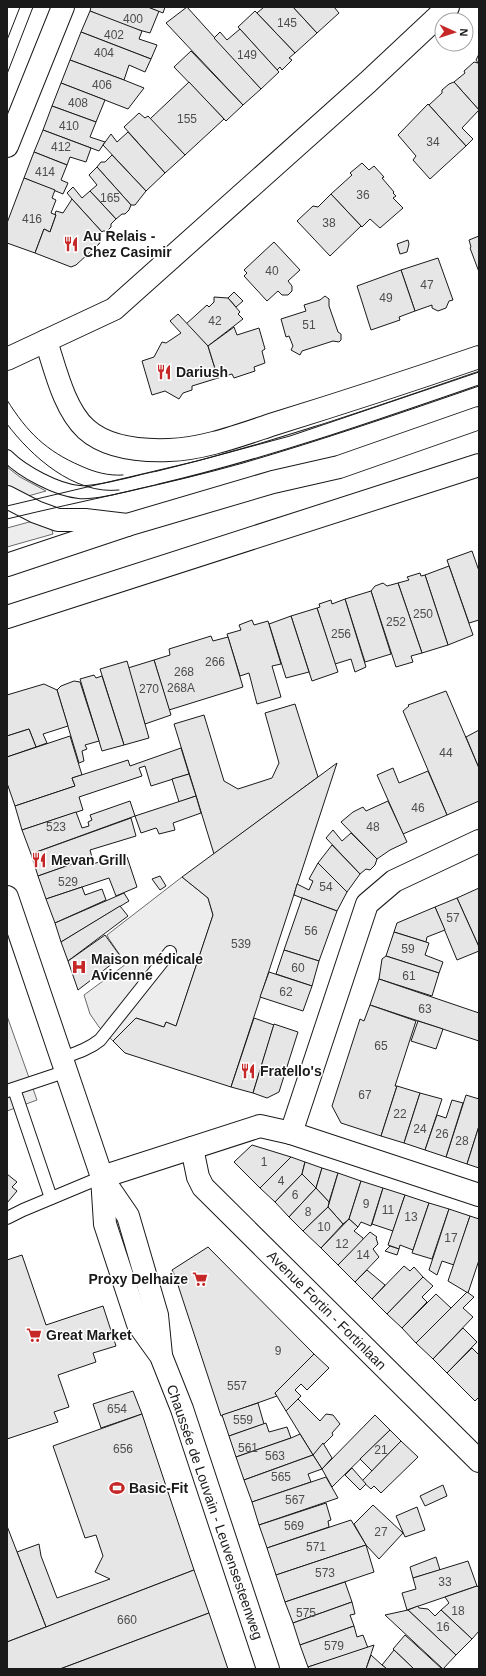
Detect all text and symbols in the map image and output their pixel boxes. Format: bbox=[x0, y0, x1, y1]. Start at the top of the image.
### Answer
house number: 400 bbox=[123, 12, 143, 26]
north arrow bbox=[434, 12, 474, 52]
house number: 145 bbox=[277, 16, 297, 30]
house number: 402 bbox=[104, 28, 124, 42]
text: N bbox=[458, 28, 470, 37]
house number: 404 bbox=[94, 46, 114, 60]
house number: 149 bbox=[237, 48, 257, 62]
house number: 406 bbox=[92, 78, 112, 92]
house number: 408 bbox=[68, 96, 88, 110]
house number: 155 bbox=[177, 112, 197, 126]
house number: 410 bbox=[59, 119, 79, 133]
house number: 34 bbox=[426, 135, 440, 149]
house number: 412 bbox=[51, 140, 71, 154]
house number: 414 bbox=[35, 165, 55, 179]
house number: 36 bbox=[356, 188, 370, 202]
house number: 165 bbox=[100, 191, 120, 205]
house number: 416 bbox=[22, 212, 42, 226]
house number: 38 bbox=[322, 216, 336, 230]
place label: Au Relais - Chez Casimir bbox=[83, 228, 172, 260]
restaurant icon: Au Relais - Chez Casimir bbox=[62, 235, 80, 253]
house number: 40 bbox=[265, 264, 279, 278]
house number: 47 bbox=[420, 278, 434, 292]
house number: 49 bbox=[379, 291, 393, 305]
house number: 42 bbox=[208, 314, 222, 328]
house number: 51 bbox=[302, 318, 316, 332]
restaurant icon: Dariush bbox=[155, 363, 173, 381]
place label: Dariush bbox=[176, 364, 228, 380]
house number: 250 bbox=[413, 607, 433, 621]
house number: 252 bbox=[386, 615, 406, 629]
house number: 256 bbox=[331, 627, 351, 641]
house number: 266 bbox=[205, 655, 225, 669]
house number: 268 bbox=[174, 665, 194, 679]
house number: 268A bbox=[167, 681, 195, 695]
house number: 270 bbox=[139, 682, 159, 696]
house number: 44 bbox=[439, 746, 453, 760]
house number: 46 bbox=[411, 801, 425, 815]
house number: 523 bbox=[46, 820, 66, 834]
house number: 48 bbox=[366, 820, 380, 834]
restaurant icon: Mevan Grill bbox=[30, 851, 48, 869]
place label: Mevan Grill bbox=[51, 852, 126, 868]
house number: 529 bbox=[58, 875, 78, 889]
house number: 54 bbox=[319, 880, 333, 894]
house number: 57 bbox=[446, 911, 460, 925]
house number: 56 bbox=[304, 924, 318, 938]
house number: 539 bbox=[231, 937, 251, 951]
house number: 59 bbox=[401, 942, 415, 956]
place label: Maison médicale Avicenne bbox=[91, 951, 203, 983]
hospital icon: Maison médicale Avicenne bbox=[70, 958, 88, 976]
house number: 60 bbox=[291, 961, 305, 975]
house number: 61 bbox=[402, 969, 416, 983]
house number: 62 bbox=[279, 985, 293, 999]
house number: 63 bbox=[418, 1002, 432, 1016]
house number: 65 bbox=[374, 1039, 388, 1053]
restaurant icon: Fratello's bbox=[239, 1062, 257, 1080]
place label: Fratello's bbox=[260, 1063, 322, 1079]
house number: 67 bbox=[358, 1088, 372, 1102]
house number: 22 bbox=[393, 1107, 407, 1121]
house number: 24 bbox=[413, 1122, 427, 1136]
house number: 26 bbox=[435, 1127, 449, 1141]
house number: 28 bbox=[455, 1134, 469, 1148]
house number: 1 bbox=[261, 1155, 268, 1169]
house number: 4 bbox=[278, 1174, 285, 1188]
house number: 6 bbox=[292, 1188, 299, 1202]
house number: 9 bbox=[363, 1197, 370, 1211]
house number: 11 bbox=[382, 1203, 395, 1217]
house number: 8 bbox=[305, 1205, 312, 1219]
house number: 13 bbox=[404, 1210, 418, 1224]
house number: 10 bbox=[317, 1220, 331, 1234]
house number: 17 bbox=[444, 1231, 458, 1245]
house number: 12 bbox=[335, 1237, 349, 1251]
street label: Avenue Fortin - Fortinlaan bbox=[264, 1247, 390, 1373]
house number: 14 bbox=[356, 1248, 370, 1262]
supermarket icon: Proxy Delhaize bbox=[191, 1270, 209, 1288]
place label: Proxy Delhaize bbox=[88, 1271, 188, 1287]
supermarket icon: Great Market bbox=[25, 1326, 43, 1344]
place label: Great Market bbox=[46, 1327, 132, 1343]
house number: 9 bbox=[275, 1344, 282, 1358]
house number: 557 bbox=[227, 1379, 247, 1393]
street label: Chaussée de Louvain - Leuvensesteenweg bbox=[164, 1382, 266, 1642]
house number: 654 bbox=[107, 1402, 127, 1416]
house number: 559 bbox=[233, 1413, 253, 1427]
house number: 561 bbox=[238, 1441, 258, 1455]
house number: 656 bbox=[113, 1442, 133, 1456]
house number: 21 bbox=[374, 1443, 388, 1457]
house number: 563 bbox=[265, 1449, 285, 1463]
house number: 565 bbox=[271, 1470, 291, 1484]
sports icon: Basic-Fit bbox=[108, 1479, 126, 1497]
place label: Basic-Fit bbox=[129, 1480, 188, 1496]
house number: 567 bbox=[285, 1493, 305, 1507]
house number: 569 bbox=[284, 1519, 304, 1533]
house number: 27 bbox=[374, 1525, 388, 1539]
house number: 571 bbox=[306, 1540, 326, 1554]
house number: 573 bbox=[315, 1566, 335, 1580]
house number: 33 bbox=[438, 1575, 452, 1589]
house number: 18 bbox=[451, 1604, 465, 1618]
house number: 575 bbox=[296, 1606, 316, 1620]
house number: 660 bbox=[117, 1613, 137, 1627]
house number: 16 bbox=[436, 1620, 450, 1634]
house number: 579 bbox=[324, 1639, 344, 1653]

